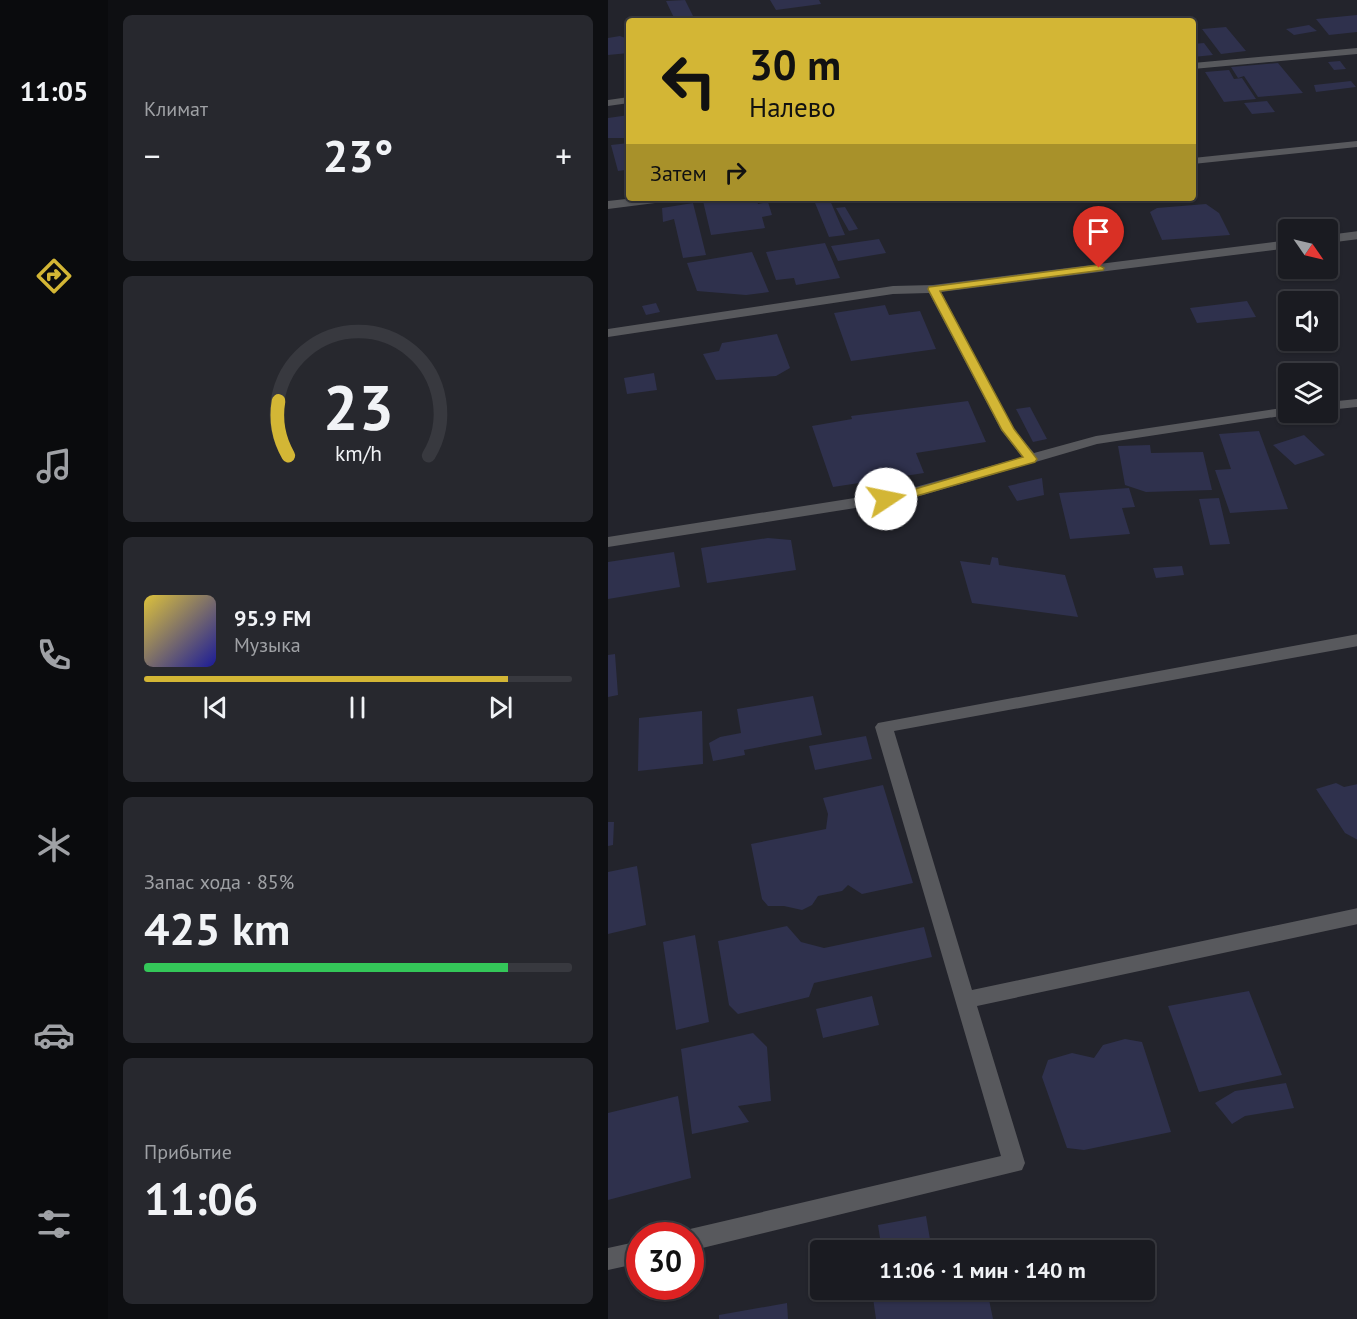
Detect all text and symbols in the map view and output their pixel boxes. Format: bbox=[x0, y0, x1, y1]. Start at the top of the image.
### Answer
text: 30 m bbox=[749, 37, 841, 92]
icon: left bbox=[650, 42, 728, 120]
text: 11:05 bbox=[20, 74, 88, 108]
text: Налево bbox=[749, 90, 836, 124]
text: Климат bbox=[144, 96, 208, 122]
text: 23° bbox=[323, 126, 393, 184]
text: − bbox=[144, 134, 161, 177]
text: + bbox=[555, 134, 572, 177]
icon: right bbox=[719, 156, 752, 189]
text: Затем bbox=[650, 159, 707, 187]
pin bbox=[1073, 206, 1124, 268]
icon: arrive bbox=[1082, 215, 1115, 248]
north arrow bbox=[1278, 219, 1338, 279]
map controls bbox=[1278, 219, 1338, 423]
icon: directions bbox=[33, 255, 75, 297]
button: sound bbox=[1278, 291, 1338, 351]
button: layers bbox=[1278, 363, 1338, 423]
text: 23 bbox=[323, 366, 393, 447]
text: km/h bbox=[334, 439, 381, 467]
icon: music bbox=[33, 445, 75, 487]
position arrow bbox=[854, 467, 918, 531]
text: 95.9 FM bbox=[234, 604, 311, 632]
text: Музыка bbox=[234, 632, 301, 658]
icon: phone bbox=[33, 634, 75, 676]
icon: previous bbox=[199, 691, 232, 724]
icon: pause bbox=[341, 691, 374, 724]
icon: next bbox=[484, 691, 517, 724]
icon: climate bbox=[33, 824, 75, 866]
text: Запас хода · 85% bbox=[144, 869, 294, 895]
text: 425 km bbox=[144, 899, 290, 957]
icon: car bbox=[33, 1014, 75, 1056]
text: Прибытие bbox=[144, 1139, 232, 1165]
text: 11:06 bbox=[144, 1169, 258, 1227]
icon: filters bbox=[33, 1203, 75, 1245]
speed limit sign: 30 bbox=[626, 1222, 704, 1300]
text: 11:06 · 1 мин · 140 m bbox=[879, 1256, 1086, 1284]

